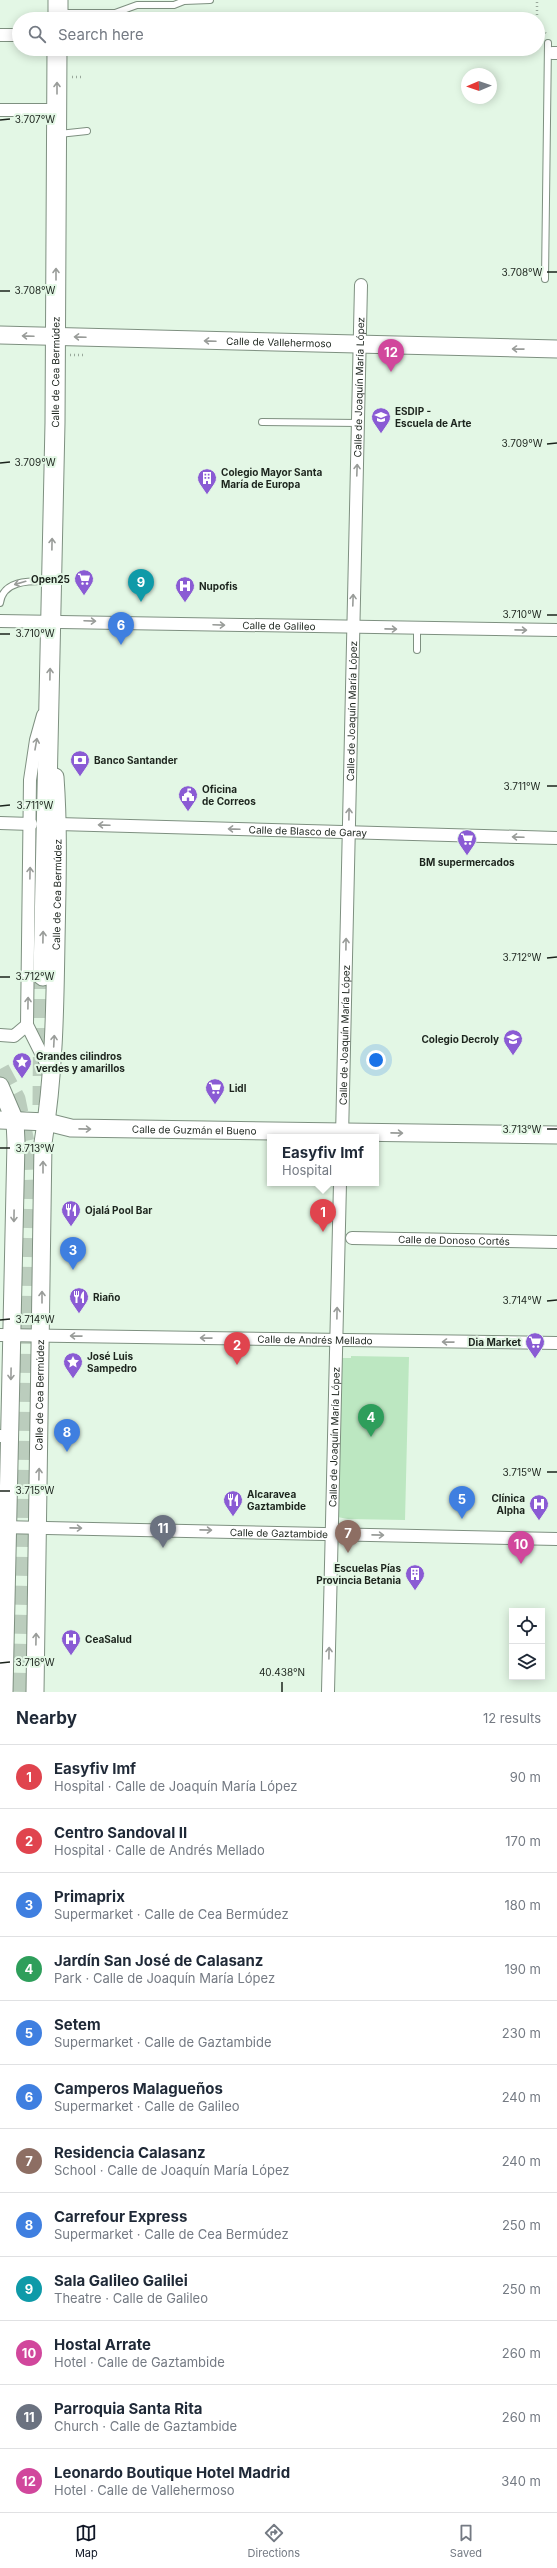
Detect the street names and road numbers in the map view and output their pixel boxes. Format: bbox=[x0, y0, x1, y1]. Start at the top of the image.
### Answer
street label: Calle de Cea Bermúdez bbox=[49, 316, 62, 428]
street label: Calle de Joaquín María López bbox=[351, 317, 366, 457]
street label: Calle de Vallehermoso bbox=[226, 335, 332, 349]
street label: Calle de Galileo bbox=[242, 619, 316, 632]
street label: Calle de Joaquín María López bbox=[344, 641, 359, 781]
street label: Calle de Blasco de Garay bbox=[249, 823, 368, 839]
street label: Calle de Cea Bermúdez bbox=[50, 839, 63, 950]
street label: Calle de Joaquín María López bbox=[337, 965, 352, 1105]
street label: Calle de Guzmán el Bueno bbox=[132, 1123, 257, 1137]
street label: Calle de Donoso Cortés bbox=[398, 1233, 510, 1247]
street label: Calle de Andrés Mellado bbox=[257, 1333, 373, 1346]
street label: Calle de Cea Bermúdez bbox=[33, 1339, 46, 1451]
street label: Calle de Joaquín María López bbox=[326, 1367, 342, 1507]
street label: Calle de Gaztambide bbox=[230, 1526, 328, 1540]

